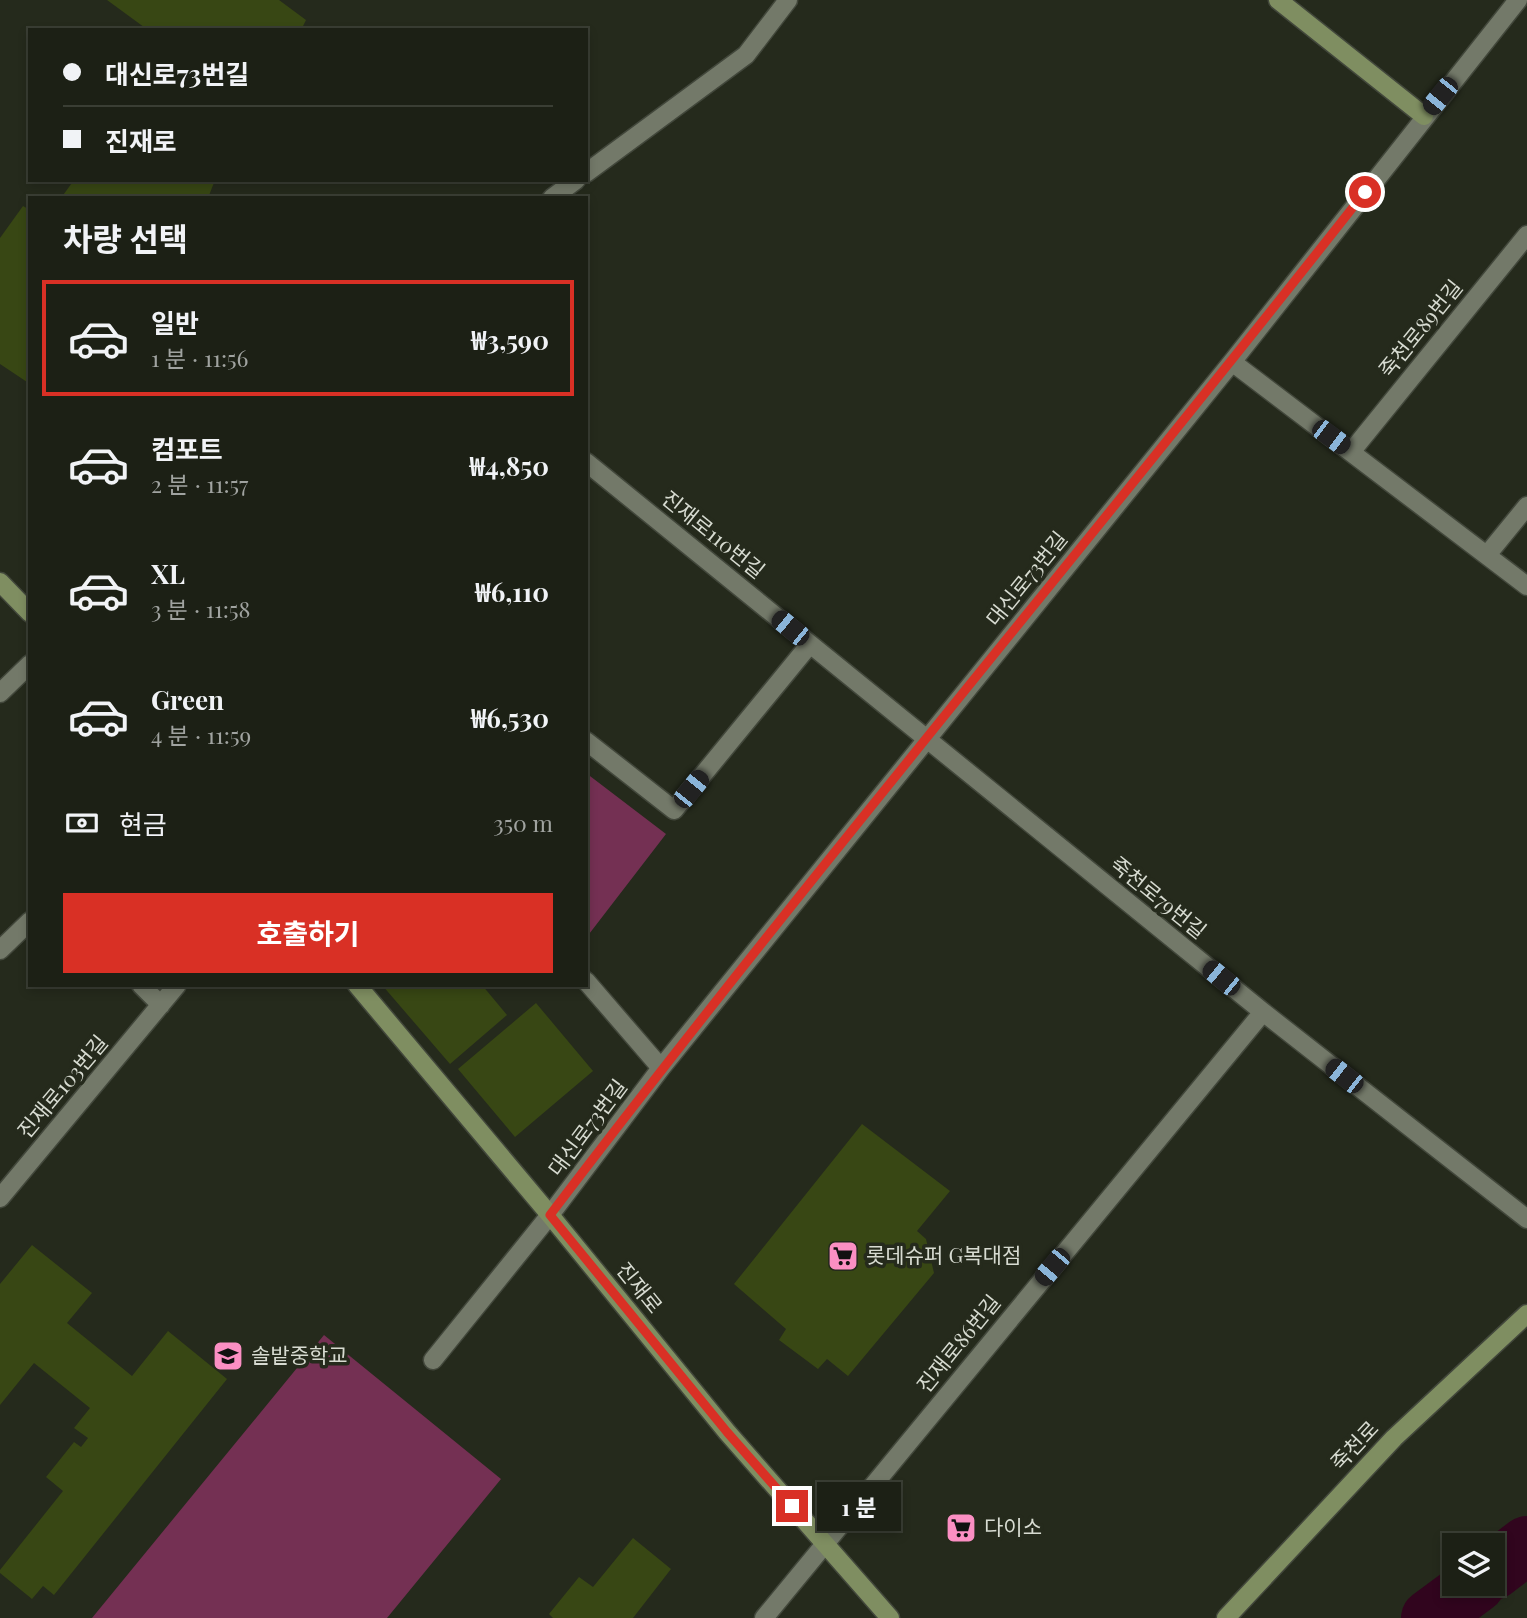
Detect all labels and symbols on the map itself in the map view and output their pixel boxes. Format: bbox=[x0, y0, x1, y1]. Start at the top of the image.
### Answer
car bbox=[1419, 73, 1462, 119]
route start bbox=[1349, 176, 1381, 208]
street label: 죽천로89번길 bbox=[1371, 273, 1468, 382]
car bbox=[1308, 416, 1355, 458]
street label: 진재로110번길 bbox=[657, 483, 772, 584]
street label: 대신로73번길 bbox=[979, 524, 1072, 631]
car bbox=[768, 607, 813, 649]
car bbox=[670, 766, 713, 812]
street label: 죽천로79번길 bbox=[1105, 849, 1213, 944]
car bbox=[1199, 957, 1244, 999]
street label: 진재로103번길 bbox=[10, 1028, 113, 1143]
car bbox=[1321, 1055, 1368, 1097]
street label: 대신로73번길 bbox=[541, 1073, 632, 1181]
supermarket icon: 롯데슈퍼 G복대점 bbox=[826, 1239, 860, 1273]
place label: 롯데슈퍼 G복대점 bbox=[866, 1240, 1021, 1268]
car bbox=[1031, 1244, 1074, 1290]
street label: 진재로 bbox=[611, 1255, 670, 1318]
street label: 진재로86번길 bbox=[909, 1288, 1006, 1398]
school or university icon: 솔밭중학교 bbox=[211, 1339, 245, 1373]
place label: 솔밭중학교 bbox=[251, 1340, 348, 1368]
street label: 죽천로 bbox=[1324, 1414, 1384, 1475]
callout: 1 분 bbox=[816, 1482, 900, 1530]
route end bbox=[776, 1490, 808, 1522]
supermarket icon: 다이소 bbox=[944, 1511, 978, 1545]
place label: 다이소 bbox=[984, 1512, 1042, 1540]

